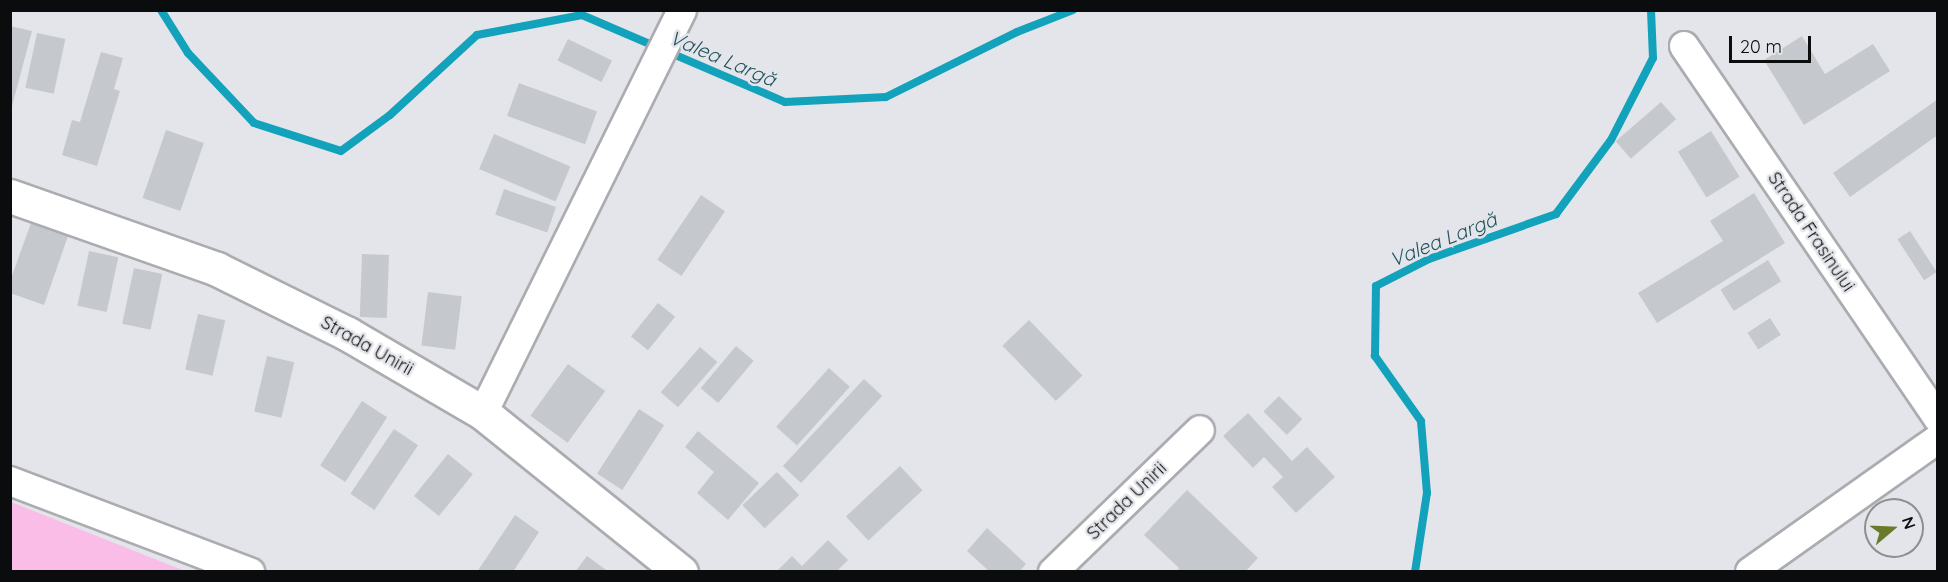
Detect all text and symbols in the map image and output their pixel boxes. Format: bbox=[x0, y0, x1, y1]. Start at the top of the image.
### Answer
scale bar bbox=[1732, 24, 1814, 62]
water label: Valea Largă bbox=[666, 25, 780, 91]
text: 20 m bbox=[1740, 35, 1782, 58]
street label: Strada Frasinului bbox=[1763, 168, 1859, 296]
water label: Valea Largă bbox=[1386, 207, 1500, 271]
street label: Strada Unirii bbox=[317, 312, 417, 380]
street label: Strada Unirii bbox=[1083, 458, 1171, 544]
north arrow bbox=[1864, 498, 1924, 558]
text: N bbox=[1898, 514, 1920, 532]

